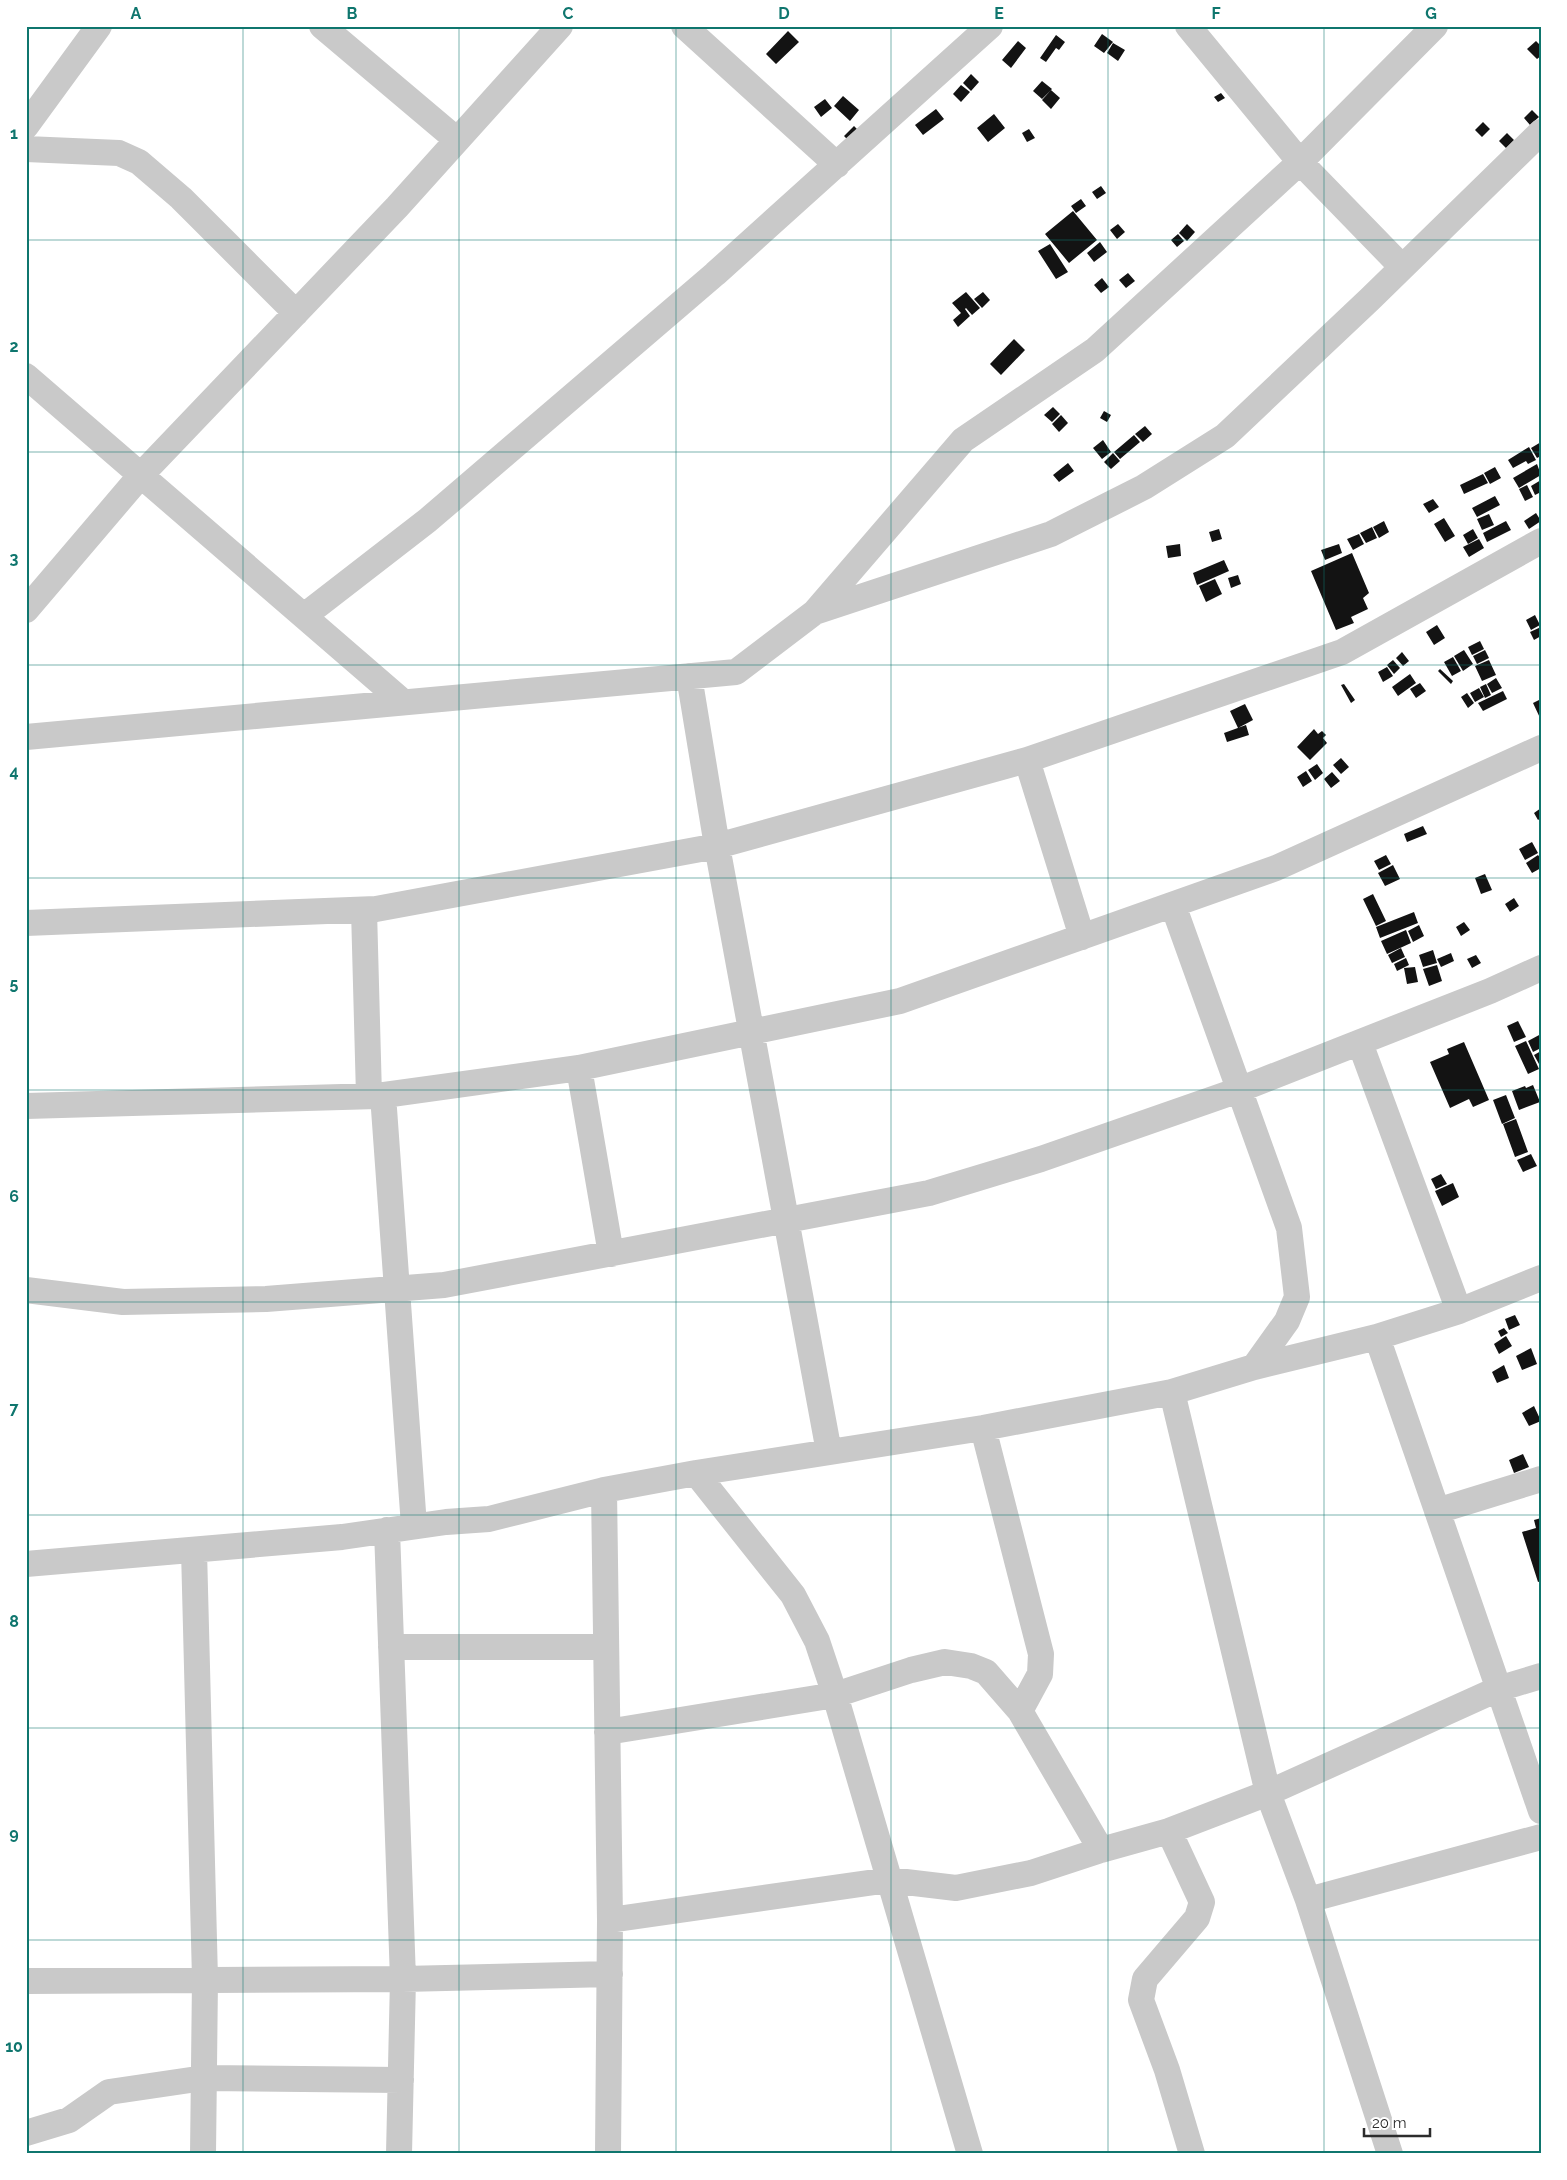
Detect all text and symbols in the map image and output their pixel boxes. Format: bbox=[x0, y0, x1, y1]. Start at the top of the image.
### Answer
text: A bbox=[131, 4, 142, 23]
text: B bbox=[347, 4, 358, 23]
text: C bbox=[563, 4, 574, 23]
text: D bbox=[778, 4, 790, 23]
text: E bbox=[994, 4, 1004, 23]
text: F bbox=[1211, 4, 1221, 23]
text: G bbox=[1425, 4, 1437, 23]
text: 1 bbox=[10, 124, 18, 143]
text: 2 bbox=[9, 337, 19, 356]
text: 3 bbox=[10, 549, 19, 568]
text: 4 bbox=[9, 762, 19, 781]
text: 5 bbox=[10, 974, 19, 993]
text: 6 bbox=[9, 1187, 19, 1206]
text: 7 bbox=[10, 1399, 19, 1418]
text: 8 bbox=[9, 1612, 19, 1631]
text: 9 bbox=[9, 1824, 19, 1843]
text: 10 bbox=[5, 2037, 23, 2056]
scale bar bbox=[1364, 2105, 1431, 2137]
text: 20 m bbox=[1372, 2114, 1407, 2132]

